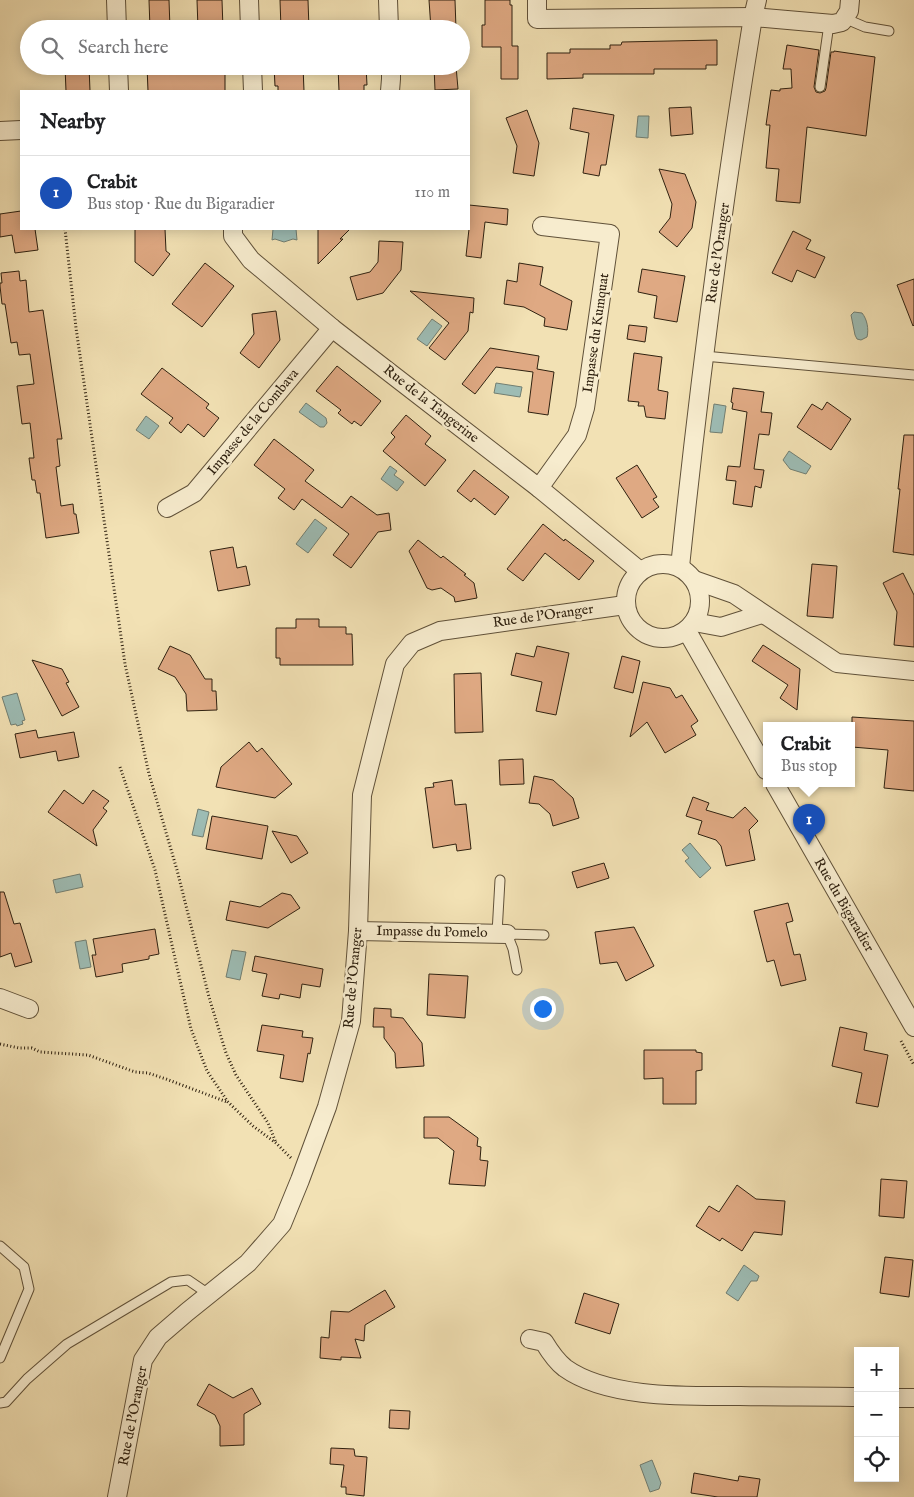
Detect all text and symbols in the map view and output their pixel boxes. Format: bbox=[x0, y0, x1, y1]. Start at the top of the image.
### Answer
search box bbox=[20, 20, 470, 75]
icon: search bbox=[38, 34, 66, 62]
text: Search here bbox=[78, 36, 169, 60]
text: Nearby bbox=[40, 109, 105, 136]
text: Crabit bbox=[87, 171, 137, 195]
text: 1 bbox=[53, 183, 59, 203]
text: 110 m bbox=[414, 183, 450, 203]
text: Bus stop · Rue du Bigaradier bbox=[87, 195, 275, 215]
street label: Rue de l'Oranger bbox=[702, 202, 734, 304]
street label: Impasse du Kumquat bbox=[579, 272, 613, 394]
street label: Rue de la Tangerine bbox=[379, 361, 483, 447]
street label: Impasse de la Combava bbox=[203, 364, 303, 479]
street label: Rue de l'Oranger bbox=[492, 600, 594, 632]
popup bbox=[763, 722, 855, 787]
text: Crabit bbox=[781, 733, 831, 757]
text: Bus stop bbox=[781, 757, 837, 777]
pin: 1 bbox=[793, 804, 825, 845]
street label: Rue du Bigaradier bbox=[810, 855, 878, 955]
street label: Impasse du Pomelo bbox=[376, 922, 488, 942]
street label: Rue de l'Oranger bbox=[340, 927, 366, 1029]
your location bbox=[530, 996, 556, 1022]
map controls bbox=[854, 1347, 899, 1482]
button: + bbox=[854, 1347, 899, 1392]
street label: Rue de l'Oranger bbox=[114, 1365, 152, 1467]
button: − bbox=[854, 1392, 899, 1437]
button: locate bbox=[854, 1437, 899, 1482]

